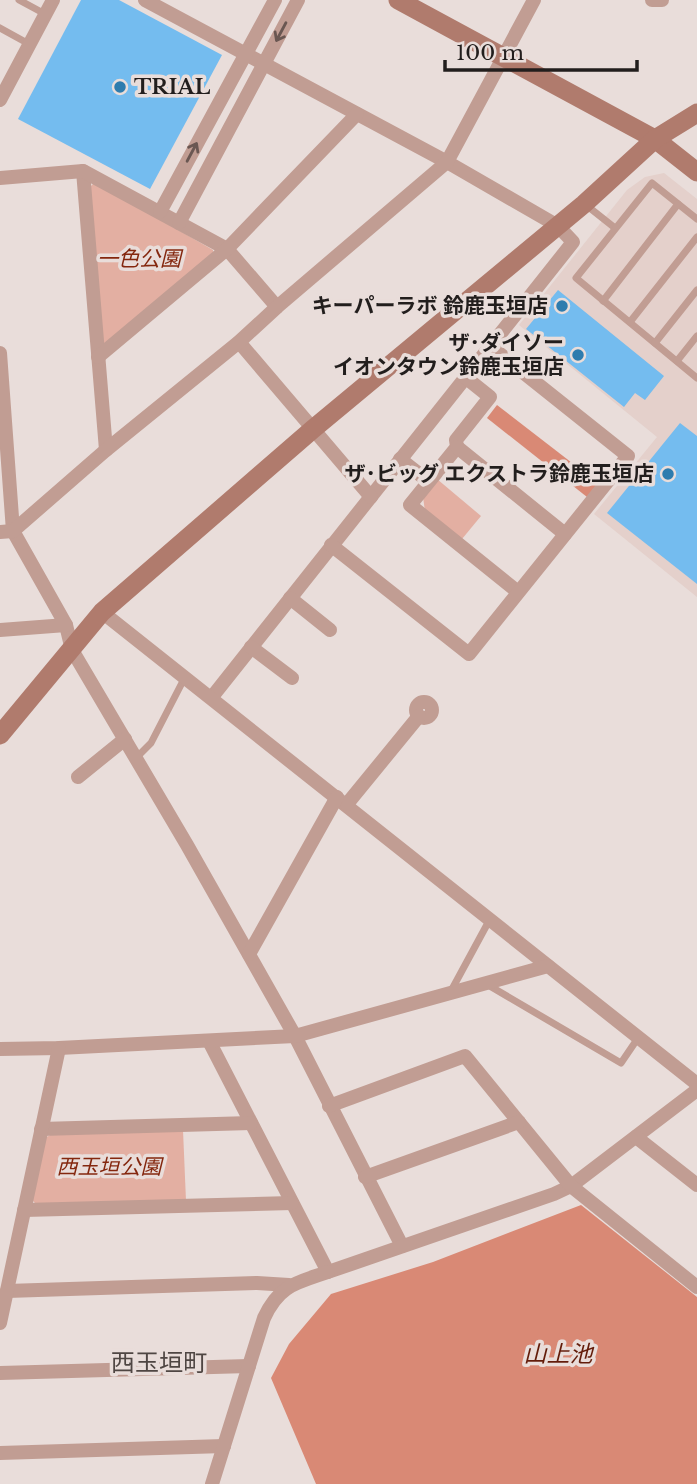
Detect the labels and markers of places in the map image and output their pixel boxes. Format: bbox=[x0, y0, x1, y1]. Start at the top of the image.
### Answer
place label: TRIAL bbox=[134, 74, 210, 100]
marker: TRIAL bbox=[112, 79, 128, 95]
place label: キーパーラボ 鈴鹿玉垣店 bbox=[312, 293, 548, 319]
marker: キーパーラボ 鈴鹿玉垣店 bbox=[554, 298, 570, 314]
place label: ザ･ダイソー イオンタウン鈴鹿玉垣店 bbox=[333, 330, 564, 380]
marker: ザ･ダイソー イオンタウン鈴鹿玉垣店 bbox=[570, 347, 586, 363]
place label: ザ･ビッグ エクストラ鈴鹿玉垣店 bbox=[345, 461, 654, 487]
marker: ザ･ビッグ エクストラ鈴鹿玉垣店 bbox=[660, 466, 676, 482]

